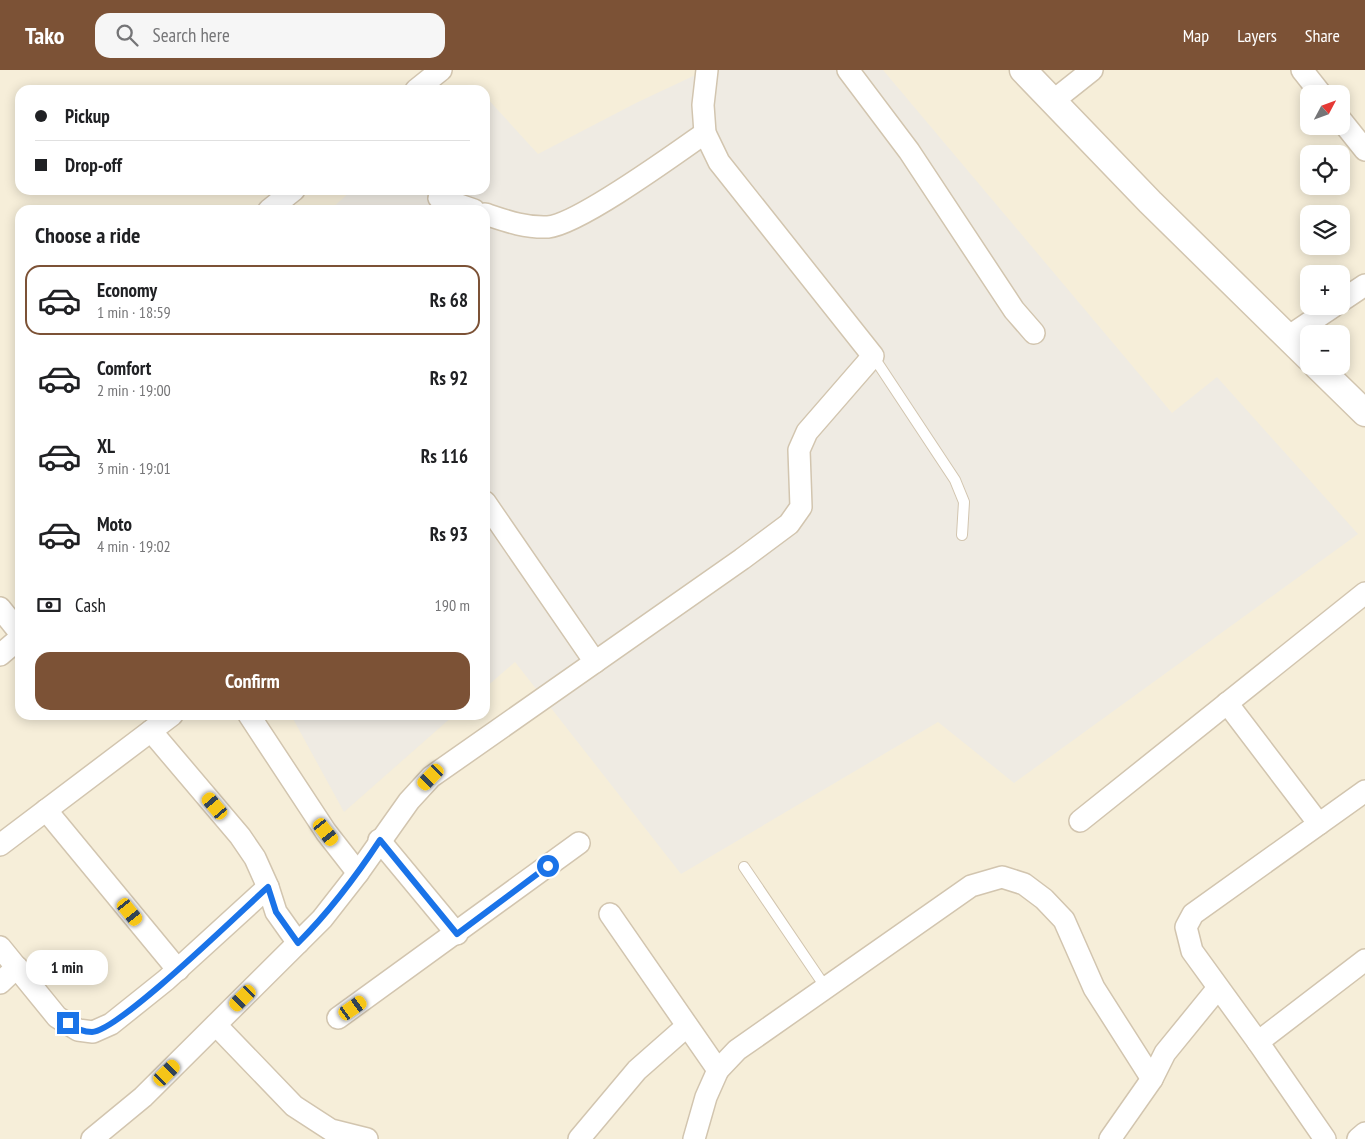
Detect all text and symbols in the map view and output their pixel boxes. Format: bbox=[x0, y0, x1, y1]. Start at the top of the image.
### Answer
search box bbox=[95, 13, 445, 58]
text: Tako bbox=[25, 20, 65, 51]
icon: search bbox=[113, 21, 141, 49]
text: Search here bbox=[153, 23, 230, 47]
text: Map bbox=[1183, 24, 1209, 47]
text: Layers bbox=[1237, 24, 1277, 47]
text: Share bbox=[1305, 24, 1340, 47]
north arrow bbox=[1300, 85, 1350, 135]
map controls bbox=[1300, 85, 1350, 375]
text: Pickup bbox=[65, 104, 110, 128]
button: locate bbox=[1300, 145, 1350, 195]
text: Drop-off bbox=[65, 153, 122, 177]
button: layers bbox=[1300, 205, 1350, 255]
text: Choose a ride bbox=[35, 221, 140, 249]
button: + bbox=[1300, 265, 1350, 315]
icon: car bbox=[37, 278, 82, 323]
text: Economy bbox=[97, 278, 157, 302]
text: Rs 68 bbox=[430, 288, 468, 312]
text: 1 min · 18:59 bbox=[97, 302, 171, 322]
button: − bbox=[1300, 325, 1350, 375]
icon: car bbox=[37, 356, 82, 401]
text: Comfort bbox=[97, 356, 151, 380]
text: Rs 92 bbox=[430, 366, 468, 390]
text: 2 min · 19:00 bbox=[97, 380, 171, 400]
icon: car bbox=[37, 434, 82, 479]
text: XL bbox=[97, 434, 115, 458]
text: Rs 116 bbox=[421, 444, 468, 468]
text: 3 min · 19:01 bbox=[97, 458, 171, 478]
icon: car bbox=[37, 512, 82, 557]
text: Moto bbox=[97, 512, 132, 536]
text: Rs 93 bbox=[430, 522, 468, 546]
text: 4 min · 19:02 bbox=[97, 536, 171, 556]
icon: cash bbox=[35, 591, 63, 619]
text: Cash bbox=[75, 593, 106, 617]
text: 190 m bbox=[435, 595, 470, 615]
button: Confirm bbox=[35, 652, 470, 710]
car bbox=[415, 761, 446, 793]
car bbox=[199, 790, 230, 822]
car bbox=[310, 816, 341, 848]
route start bbox=[537, 855, 559, 877]
car bbox=[114, 896, 145, 928]
callout: 1 min bbox=[27, 950, 109, 986]
text: 1 min bbox=[51, 957, 83, 977]
car bbox=[227, 982, 258, 1014]
car bbox=[336, 993, 369, 1023]
route end bbox=[57, 1012, 79, 1034]
car bbox=[151, 1057, 182, 1089]

